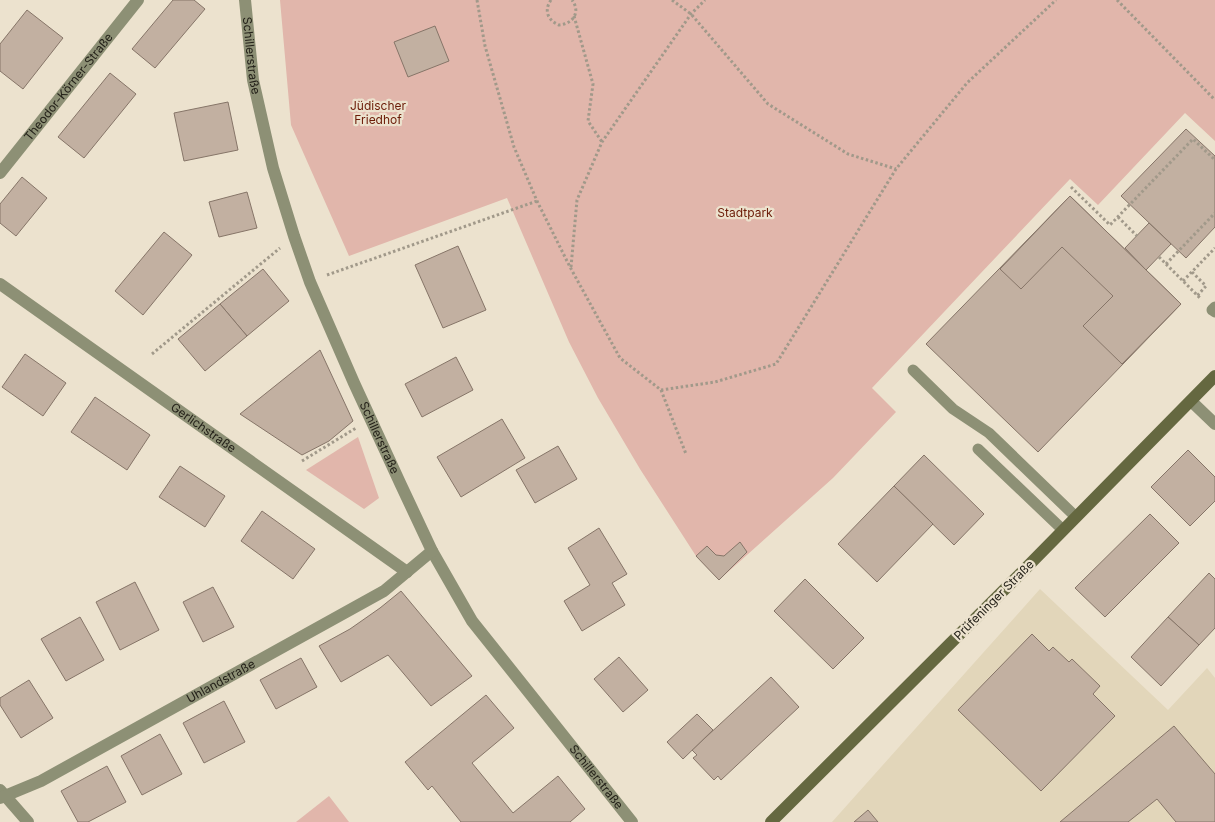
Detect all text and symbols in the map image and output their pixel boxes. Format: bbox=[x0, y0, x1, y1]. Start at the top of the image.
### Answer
street label: Schillerstraße bbox=[240, 16, 264, 96]
street label: Theodor-Körner-Straße bbox=[21, 30, 116, 144]
park label: Jüdischer Friedhof bbox=[350, 98, 406, 127]
park label: Stadtpark bbox=[717, 205, 773, 220]
street label: Gerlichstraße bbox=[168, 399, 239, 456]
street label: Schillerstraße bbox=[357, 399, 403, 476]
street label: Prüfeninger Straße bbox=[951, 557, 1037, 643]
street label: Uhlandstraße bbox=[184, 656, 258, 706]
street label: Schillerstraße bbox=[566, 742, 627, 812]

